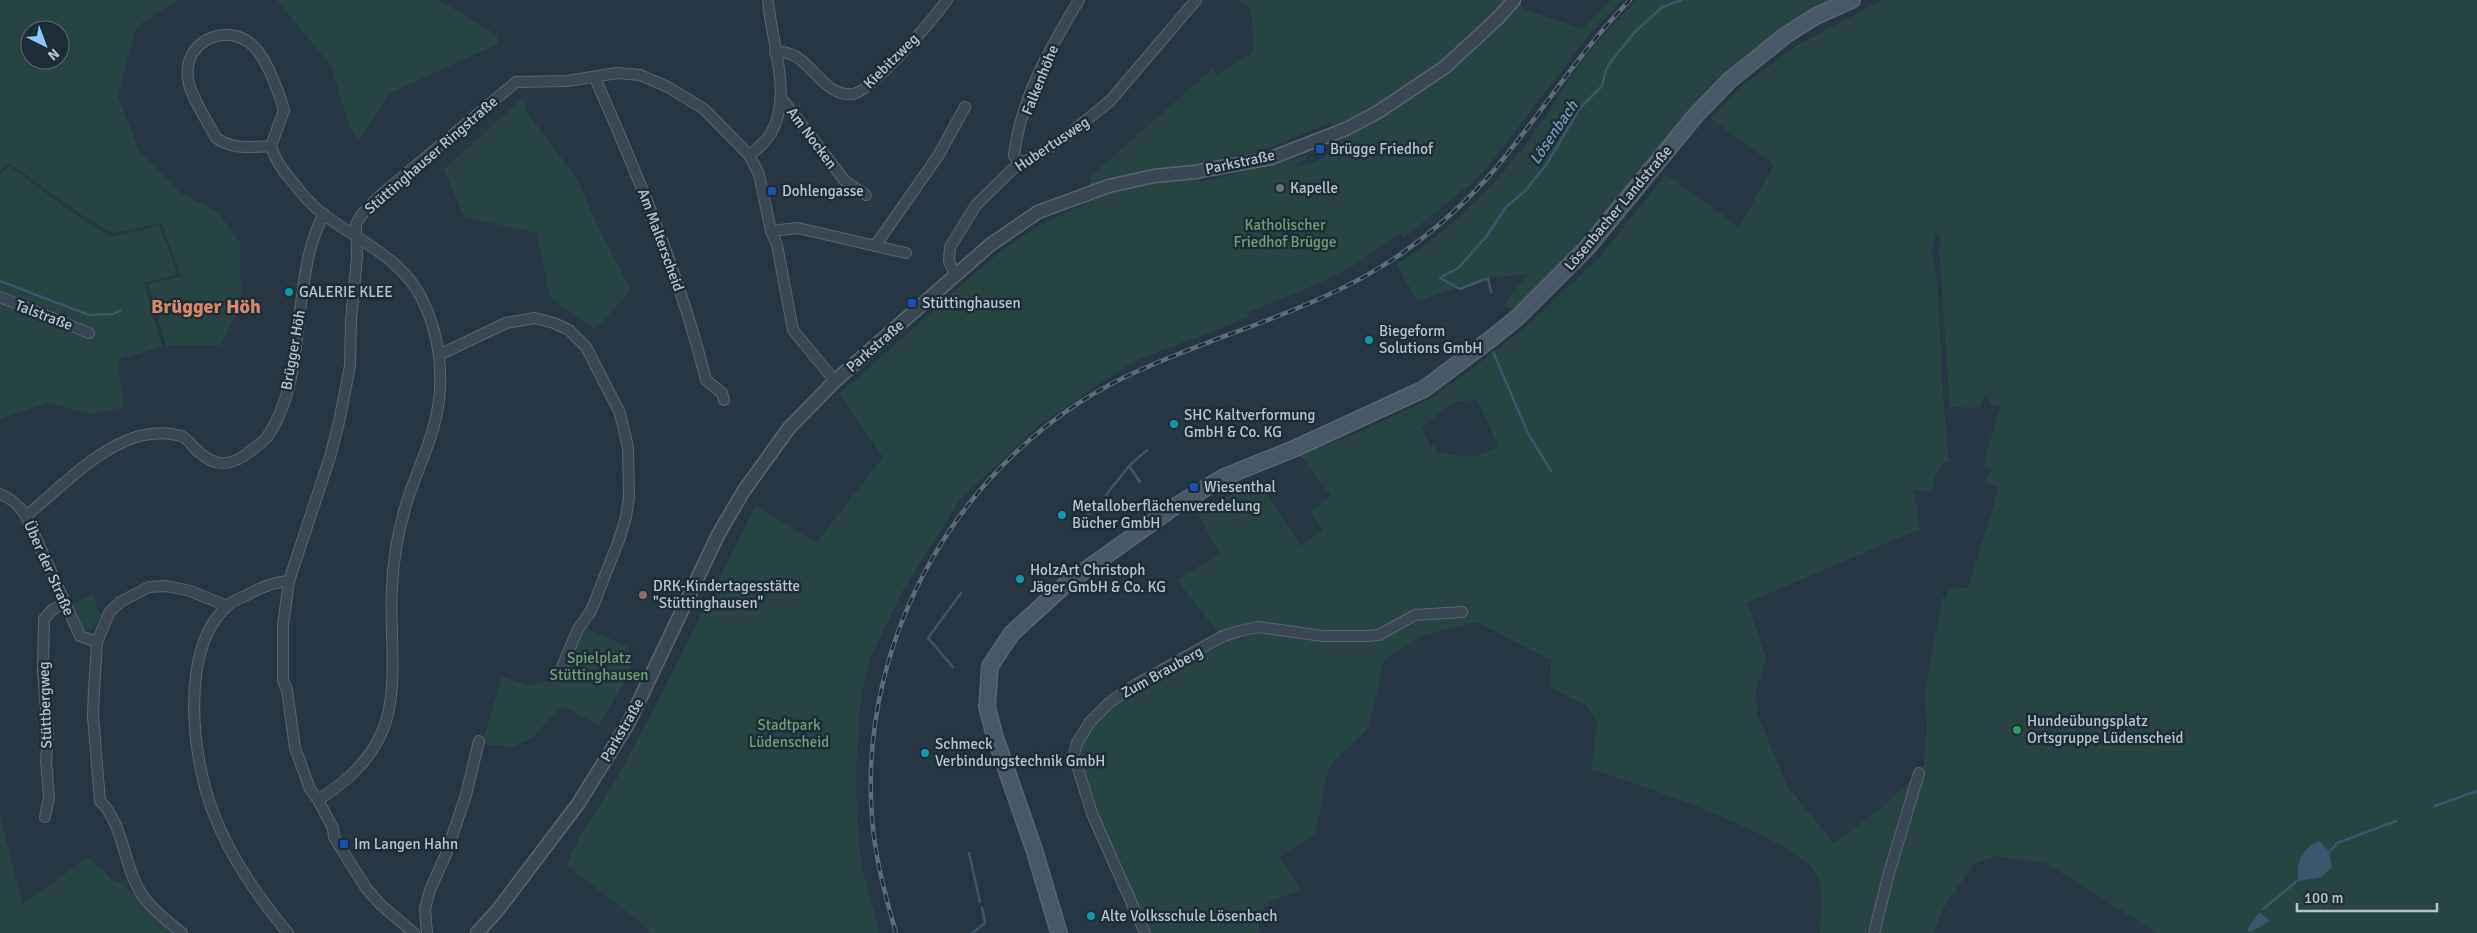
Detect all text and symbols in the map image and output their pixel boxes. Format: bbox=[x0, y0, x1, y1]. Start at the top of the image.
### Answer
north arrow bbox=[20, 20, 70, 70]
street label: Kiebitzweg bbox=[860, 30, 922, 92]
street label: Falkenhöhe bbox=[1018, 42, 1062, 118]
text: N bbox=[44, 45, 63, 64]
street label: Stüttinghauser Ringstraße bbox=[361, 92, 501, 218]
water label: Lösenbach bbox=[1525, 96, 1583, 168]
street label: Am Nocken bbox=[783, 104, 841, 172]
street label: Hubertusweg bbox=[1011, 113, 1093, 175]
place label: Brügge Friedhof bbox=[1330, 140, 1434, 158]
street label: Lösenbacher Landstraße bbox=[1560, 142, 1676, 274]
marker: Brügge Friedhof bbox=[1314, 143, 1326, 155]
street label: Parkstraße bbox=[1204, 146, 1276, 178]
place label: Kapelle bbox=[1290, 179, 1338, 197]
place label: Dohlengasse bbox=[782, 182, 864, 200]
marker: Kapelle bbox=[1274, 182, 1286, 194]
marker: Dohlengasse bbox=[766, 185, 778, 197]
street label: Am Malterscheid bbox=[634, 186, 688, 294]
park label: Katholischer Friedhof Brügge bbox=[1234, 216, 1336, 251]
place label: GALERIE KLEE bbox=[299, 283, 393, 301]
marker: GALERIE KLEE bbox=[283, 286, 295, 298]
district label: Brügger Höh bbox=[151, 294, 261, 319]
place label: Stüttinghausen bbox=[922, 294, 1021, 312]
street label: Talstraße bbox=[13, 296, 75, 334]
marker: Stüttinghausen bbox=[906, 297, 918, 309]
street label: Brügger Höh bbox=[277, 309, 309, 391]
street label: Parkstraße bbox=[842, 316, 908, 376]
place label: Biegeform Solutions GmbH bbox=[1379, 322, 1482, 357]
marker: Biegeform Solutions GmbH bbox=[1363, 334, 1375, 346]
place label: SHC Kaltverformung GmbH & Co. KG bbox=[1184, 406, 1316, 441]
marker: SHC Kaltverformung GmbH & Co. KG bbox=[1168, 418, 1180, 430]
place label: Wiesenthal bbox=[1204, 478, 1276, 496]
marker: Wiesenthal bbox=[1188, 481, 1200, 493]
place label: Metalloberflächenveredelung Bücher GmbH bbox=[1072, 497, 1261, 532]
marker: Metalloberflächenveredelung Bücher GmbH bbox=[1056, 509, 1068, 521]
street label: Über der Straße bbox=[20, 518, 78, 618]
place label: HolzArt Christoph Jäger GmbH & Co. KG bbox=[1030, 561, 1166, 596]
marker: HolzArt Christoph Jäger GmbH & Co. KG bbox=[1014, 573, 1026, 585]
place label: DRK-Kindertagesstätte "Stüttinghausen" bbox=[653, 577, 800, 612]
marker: DRK-Kindertagesstätte "Stüttinghausen" bbox=[637, 589, 649, 601]
street label: Zum Brauberg bbox=[1118, 642, 1206, 702]
park label: Spielplatz Stüttinghausen bbox=[550, 649, 648, 684]
street label: Stüttbergweg bbox=[34, 661, 56, 749]
street label: Parkstraße bbox=[597, 695, 647, 765]
place label: Hundeübungsplatz Ortsgruppe Lüdenscheid bbox=[2027, 712, 2184, 747]
park label: Stadtpark Lüdenscheid bbox=[749, 716, 829, 751]
marker: Hundeübungsplatz Ortsgruppe Lüdenscheid bbox=[2011, 724, 2023, 736]
place label: Schmeck Verbindungstechnik GmbH bbox=[935, 735, 1105, 770]
marker: Schmeck Verbindungstechnik GmbH bbox=[919, 747, 931, 759]
place label: Im Langen Hahn bbox=[354, 835, 458, 853]
marker: Im Langen Hahn bbox=[338, 838, 350, 850]
scale bar bbox=[2297, 880, 2437, 912]
text: 100 m bbox=[2304, 889, 2344, 907]
place label: Alte Volksschule Lösenbach bbox=[1101, 907, 1278, 925]
marker: Alte Volksschule Lösenbach bbox=[1085, 910, 1097, 922]

